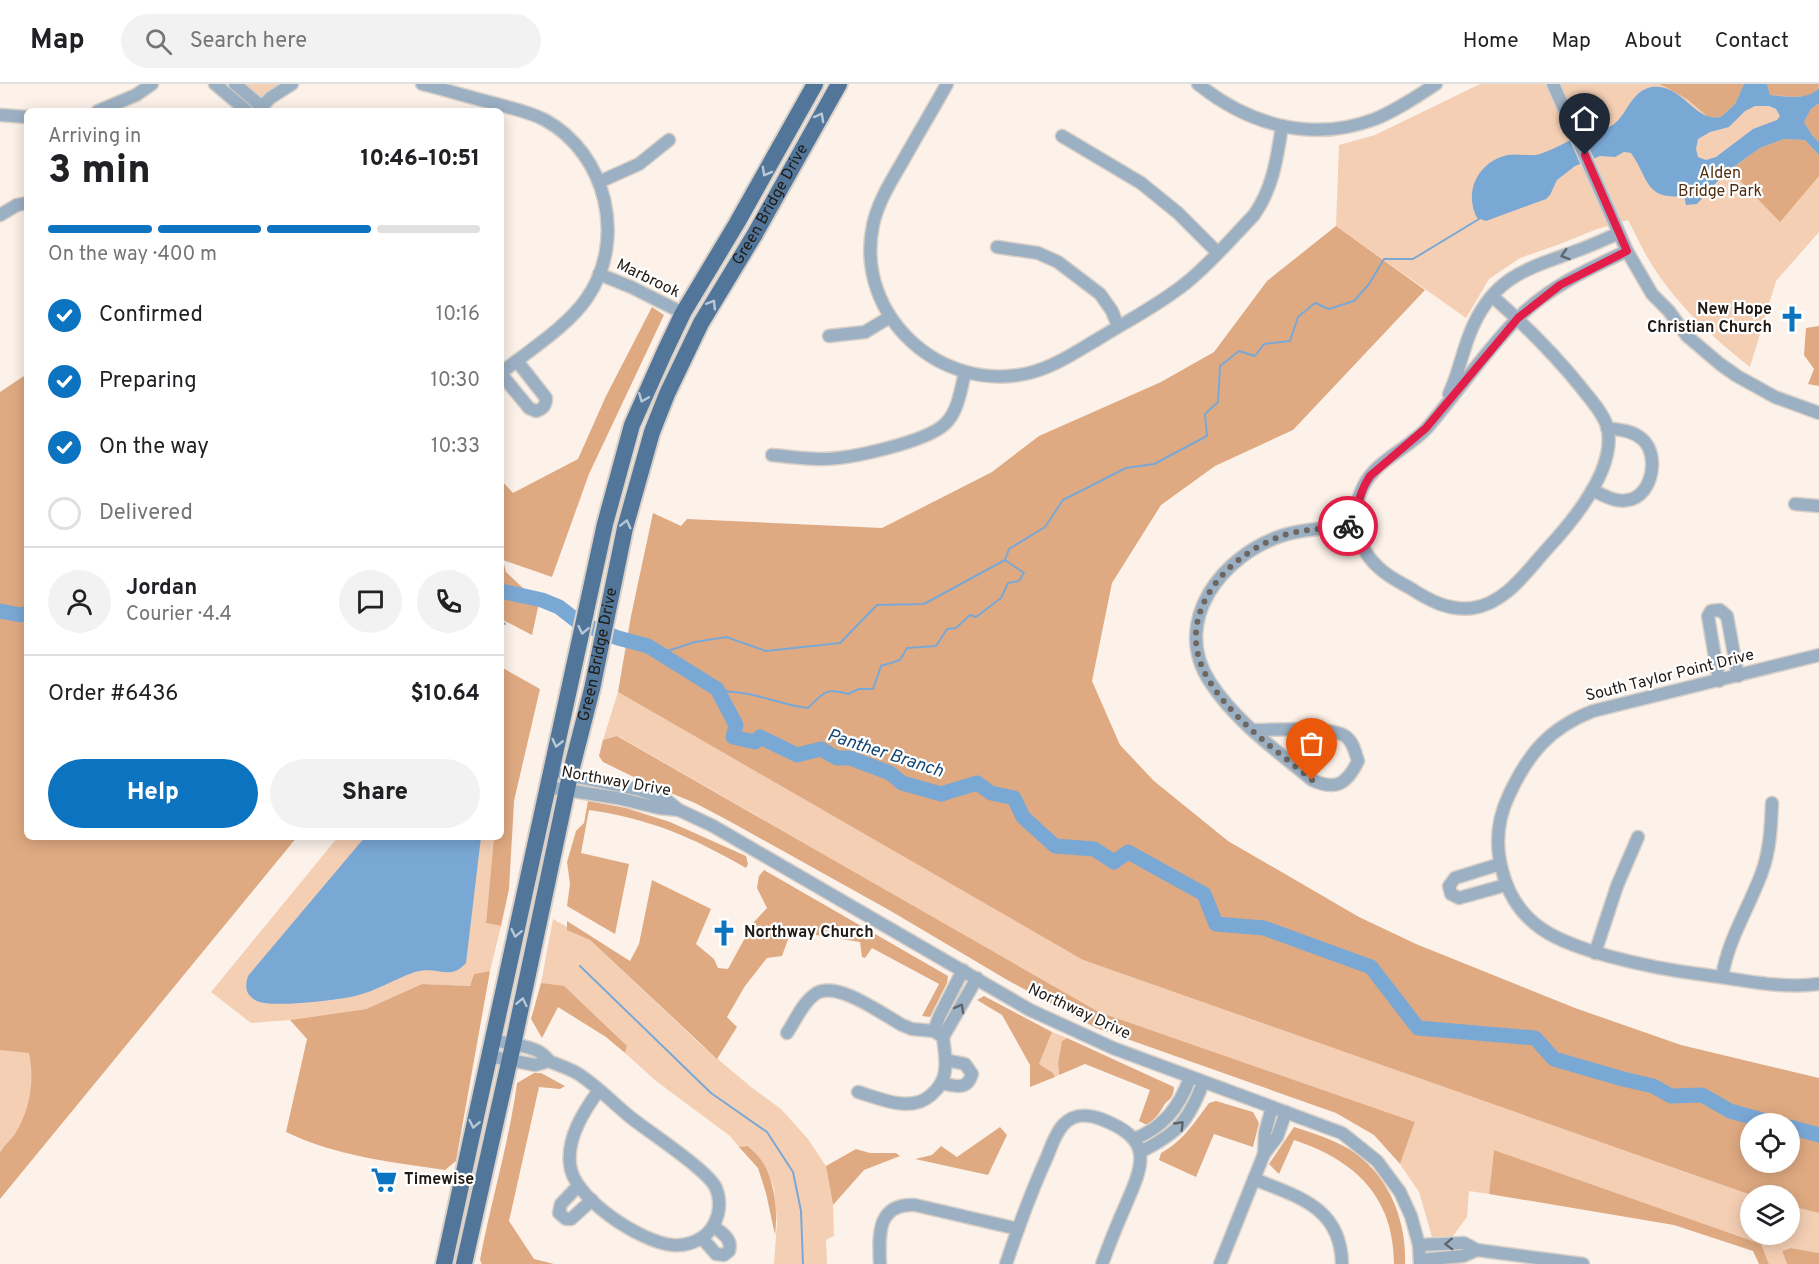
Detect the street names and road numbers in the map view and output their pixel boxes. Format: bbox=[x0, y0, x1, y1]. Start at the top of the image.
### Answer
street label: Green Bridge Drive bbox=[728, 141, 813, 269]
street label: Marbrook bbox=[613, 255, 683, 303]
street label: Green Bridge Drive bbox=[574, 586, 622, 724]
street label: South Taylor Point Drive bbox=[1584, 645, 1756, 707]
street label: Northway Drive bbox=[560, 763, 672, 801]
street label: Northway Drive bbox=[1024, 979, 1134, 1045]

